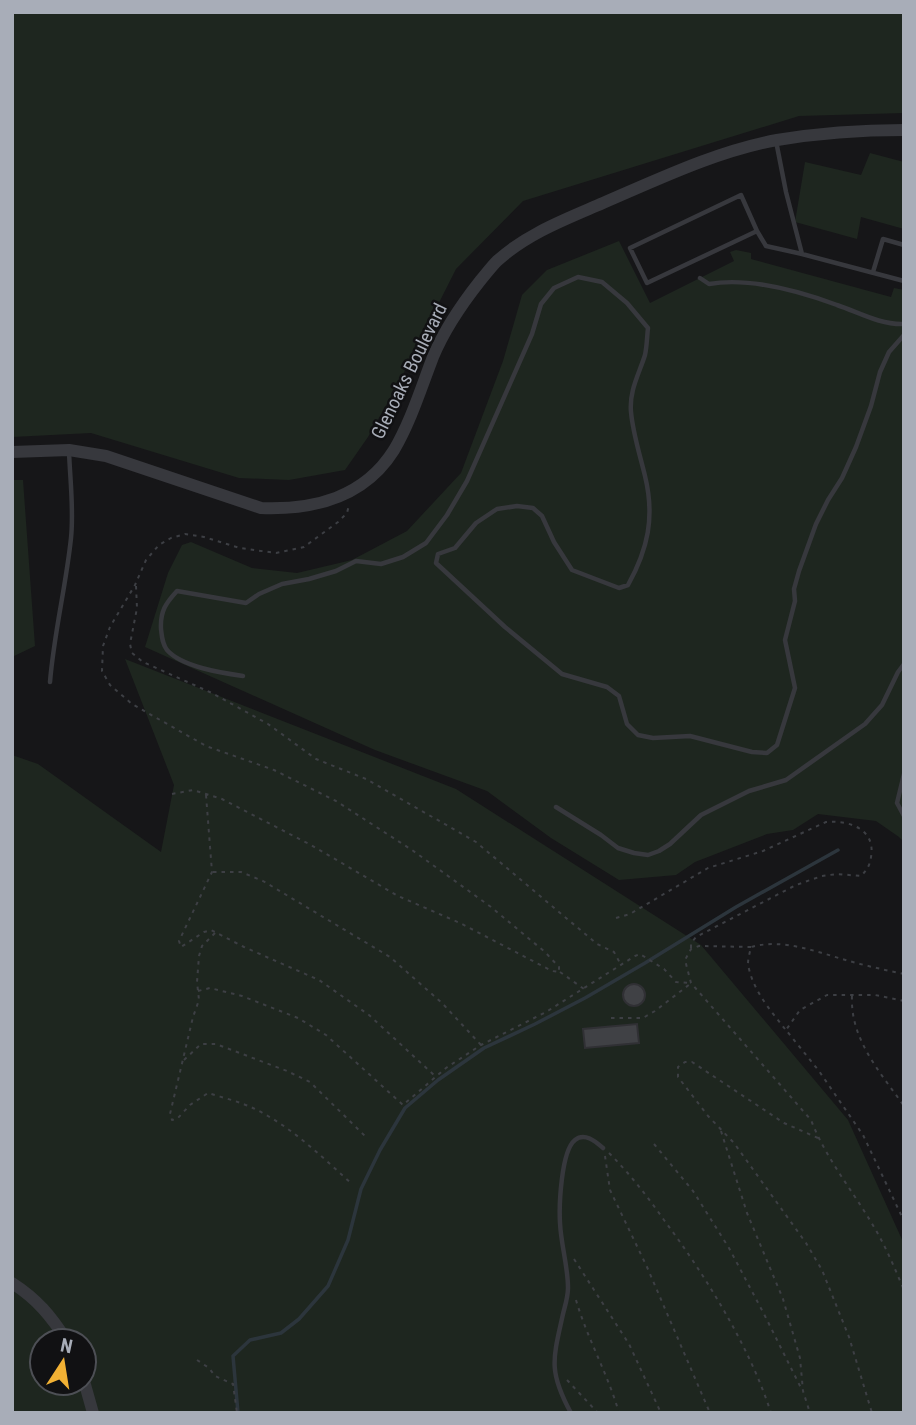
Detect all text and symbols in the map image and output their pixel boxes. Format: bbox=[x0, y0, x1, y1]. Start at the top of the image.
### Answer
street label: Glenoaks Boulevard bbox=[366, 299, 452, 443]
north arrow bbox=[28, 1327, 98, 1397]
text: N bbox=[58, 1333, 75, 1358]

